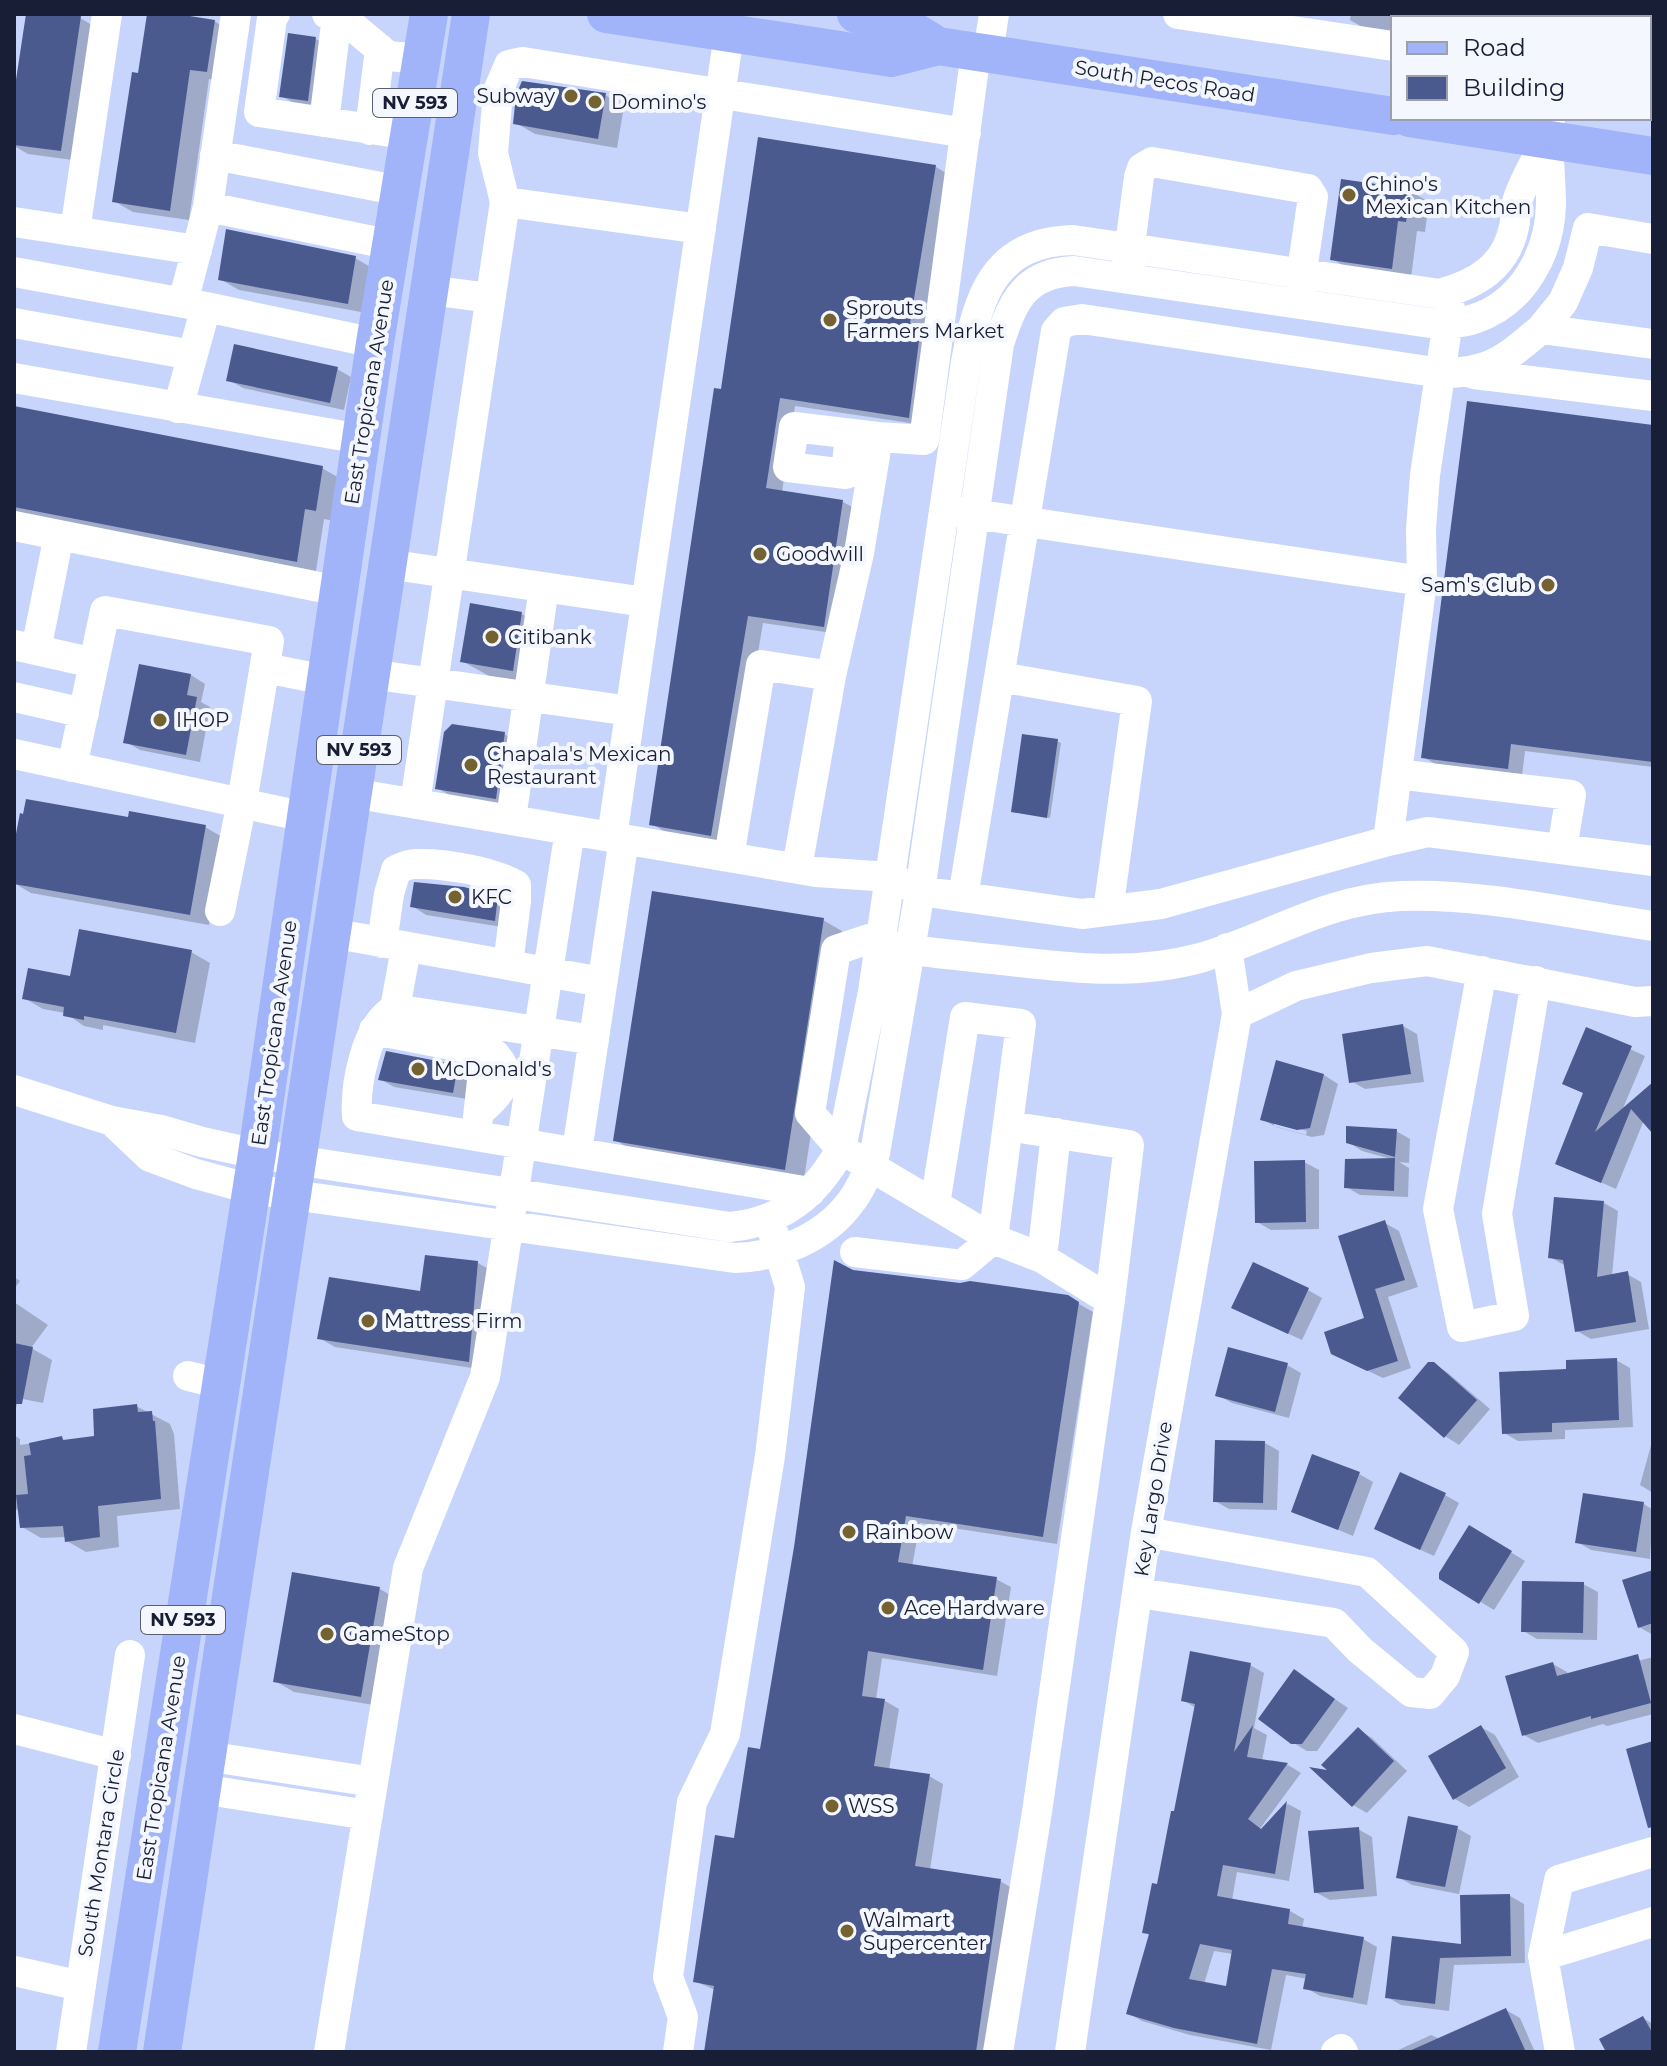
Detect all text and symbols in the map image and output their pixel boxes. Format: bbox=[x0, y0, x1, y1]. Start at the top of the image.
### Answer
legend bbox=[1391, 16, 1651, 120]
text: Road bbox=[1463, 33, 1526, 62]
street label: South Pecos Road bbox=[1073, 55, 1257, 107]
text: Building bbox=[1463, 73, 1566, 102]
place label: Subway bbox=[477, 84, 555, 108]
marker: Subway bbox=[562, 87, 580, 105]
road number: NV 593 bbox=[373, 89, 457, 117]
place label: Domino's bbox=[611, 90, 706, 114]
marker: Domino's bbox=[586, 93, 604, 111]
place label: Chino's Mexican Kitchen bbox=[1365, 172, 1531, 219]
marker: Chino's Mexican Kitchen bbox=[1340, 186, 1358, 204]
street label: East Tropicana Avenue bbox=[339, 278, 399, 506]
place label: Sprouts Farmers Market bbox=[846, 296, 1005, 343]
marker: Sprouts Farmers Market bbox=[821, 311, 839, 329]
place label: Goodwill bbox=[776, 542, 864, 566]
marker: Goodwill bbox=[751, 545, 769, 563]
place label: Sam's Club bbox=[1421, 573, 1532, 597]
marker: Sam's Club bbox=[1539, 576, 1557, 594]
place label: Citibank bbox=[508, 625, 592, 649]
marker: Citibank bbox=[483, 628, 501, 646]
place label: IHOP bbox=[176, 708, 229, 732]
marker: IHOP bbox=[151, 711, 169, 729]
road number: NV 593 bbox=[317, 736, 401, 764]
place label: Chapala's Mexican Restaurant bbox=[487, 742, 672, 789]
marker: Chapala's Mexican Restaurant bbox=[462, 756, 480, 774]
place label: KFC bbox=[471, 885, 512, 909]
marker: KFC bbox=[446, 888, 464, 906]
street label: East Tropicana Avenue bbox=[246, 919, 302, 1147]
place label: McDonald's bbox=[434, 1057, 552, 1081]
marker: McDonald's bbox=[409, 1060, 427, 1078]
place label: Mattress Firm bbox=[384, 1309, 523, 1333]
marker: Mattress Firm bbox=[359, 1312, 377, 1330]
street label: Key Largo Drive bbox=[1129, 1420, 1177, 1578]
place label: Rainbow bbox=[865, 1520, 954, 1544]
marker: Rainbow bbox=[840, 1523, 858, 1541]
place label: Ace Hardware bbox=[904, 1596, 1045, 1620]
marker: Ace Hardware bbox=[879, 1599, 897, 1617]
road number: NV 593 bbox=[141, 1606, 225, 1634]
place label: GameStop bbox=[343, 1622, 450, 1646]
marker: GameStop bbox=[318, 1625, 336, 1643]
street label: East Tropicana Avenue bbox=[131, 1654, 191, 1882]
street label: South Montara Circle bbox=[73, 1747, 129, 1959]
place label: WSS bbox=[848, 1794, 895, 1818]
marker: WSS bbox=[823, 1797, 841, 1815]
place label: Walmart Supercenter bbox=[863, 1908, 987, 1955]
marker: Walmart Supercenter bbox=[838, 1922, 856, 1940]

